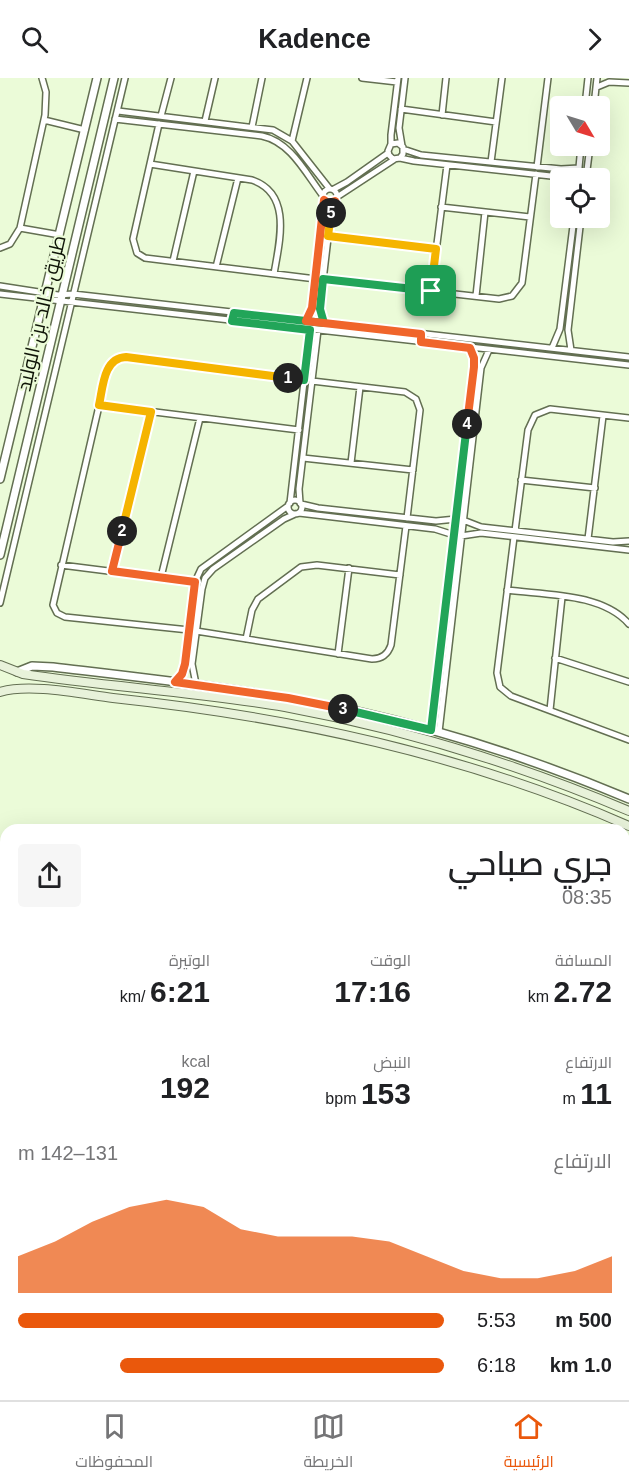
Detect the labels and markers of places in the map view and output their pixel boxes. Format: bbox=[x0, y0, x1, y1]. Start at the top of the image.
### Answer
pin: 5 bbox=[316, 198, 346, 228]
pin bbox=[405, 265, 456, 316]
pin: 1 bbox=[273, 363, 303, 393]
pin: 4 bbox=[452, 409, 482, 439]
pin: 2 bbox=[107, 516, 137, 546]
pin: 3 bbox=[328, 694, 358, 724]

